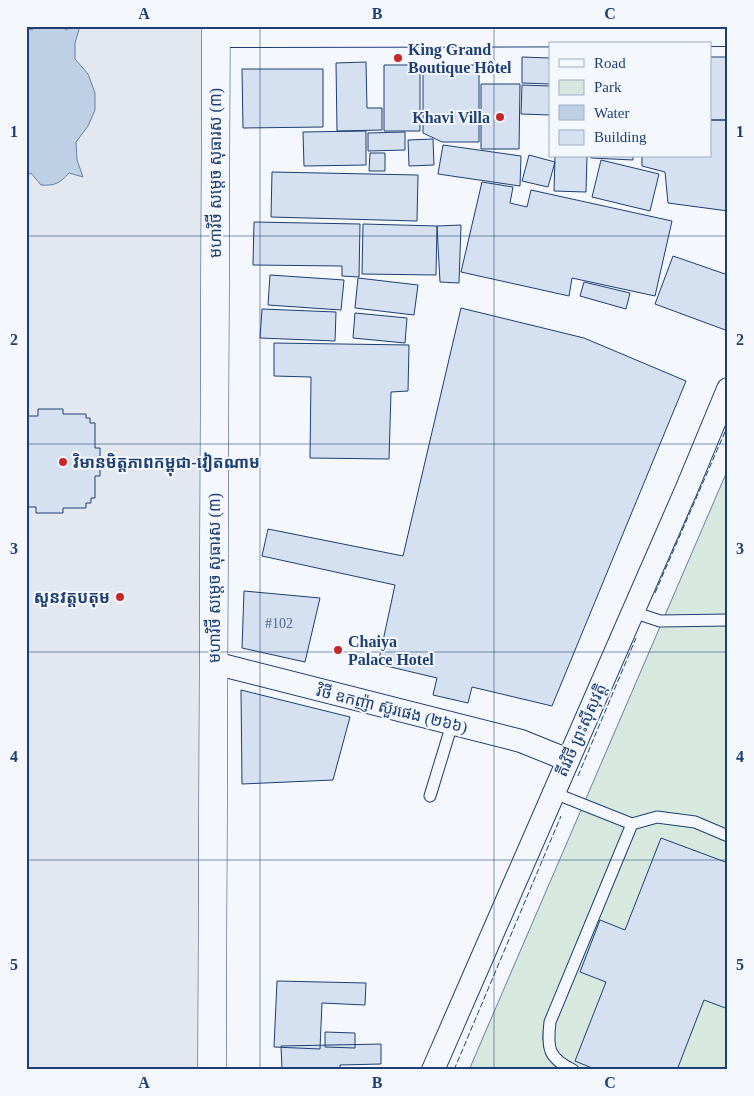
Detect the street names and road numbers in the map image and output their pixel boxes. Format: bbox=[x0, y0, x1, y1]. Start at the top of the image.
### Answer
street label: មហាវិថី សម្តេច សុធារស (៣) bbox=[204, 88, 226, 258]
street label: មហាវិថី សម្តេច សុធារស (៣) bbox=[203, 493, 225, 663]
street label: វិថី ឧកញ៉ា ស៊ួរផេង (២៦៦) bbox=[314, 679, 470, 737]
street label: តីរវិថី ព្រះស៊ីសុវត្តិ bbox=[551, 680, 611, 780]

